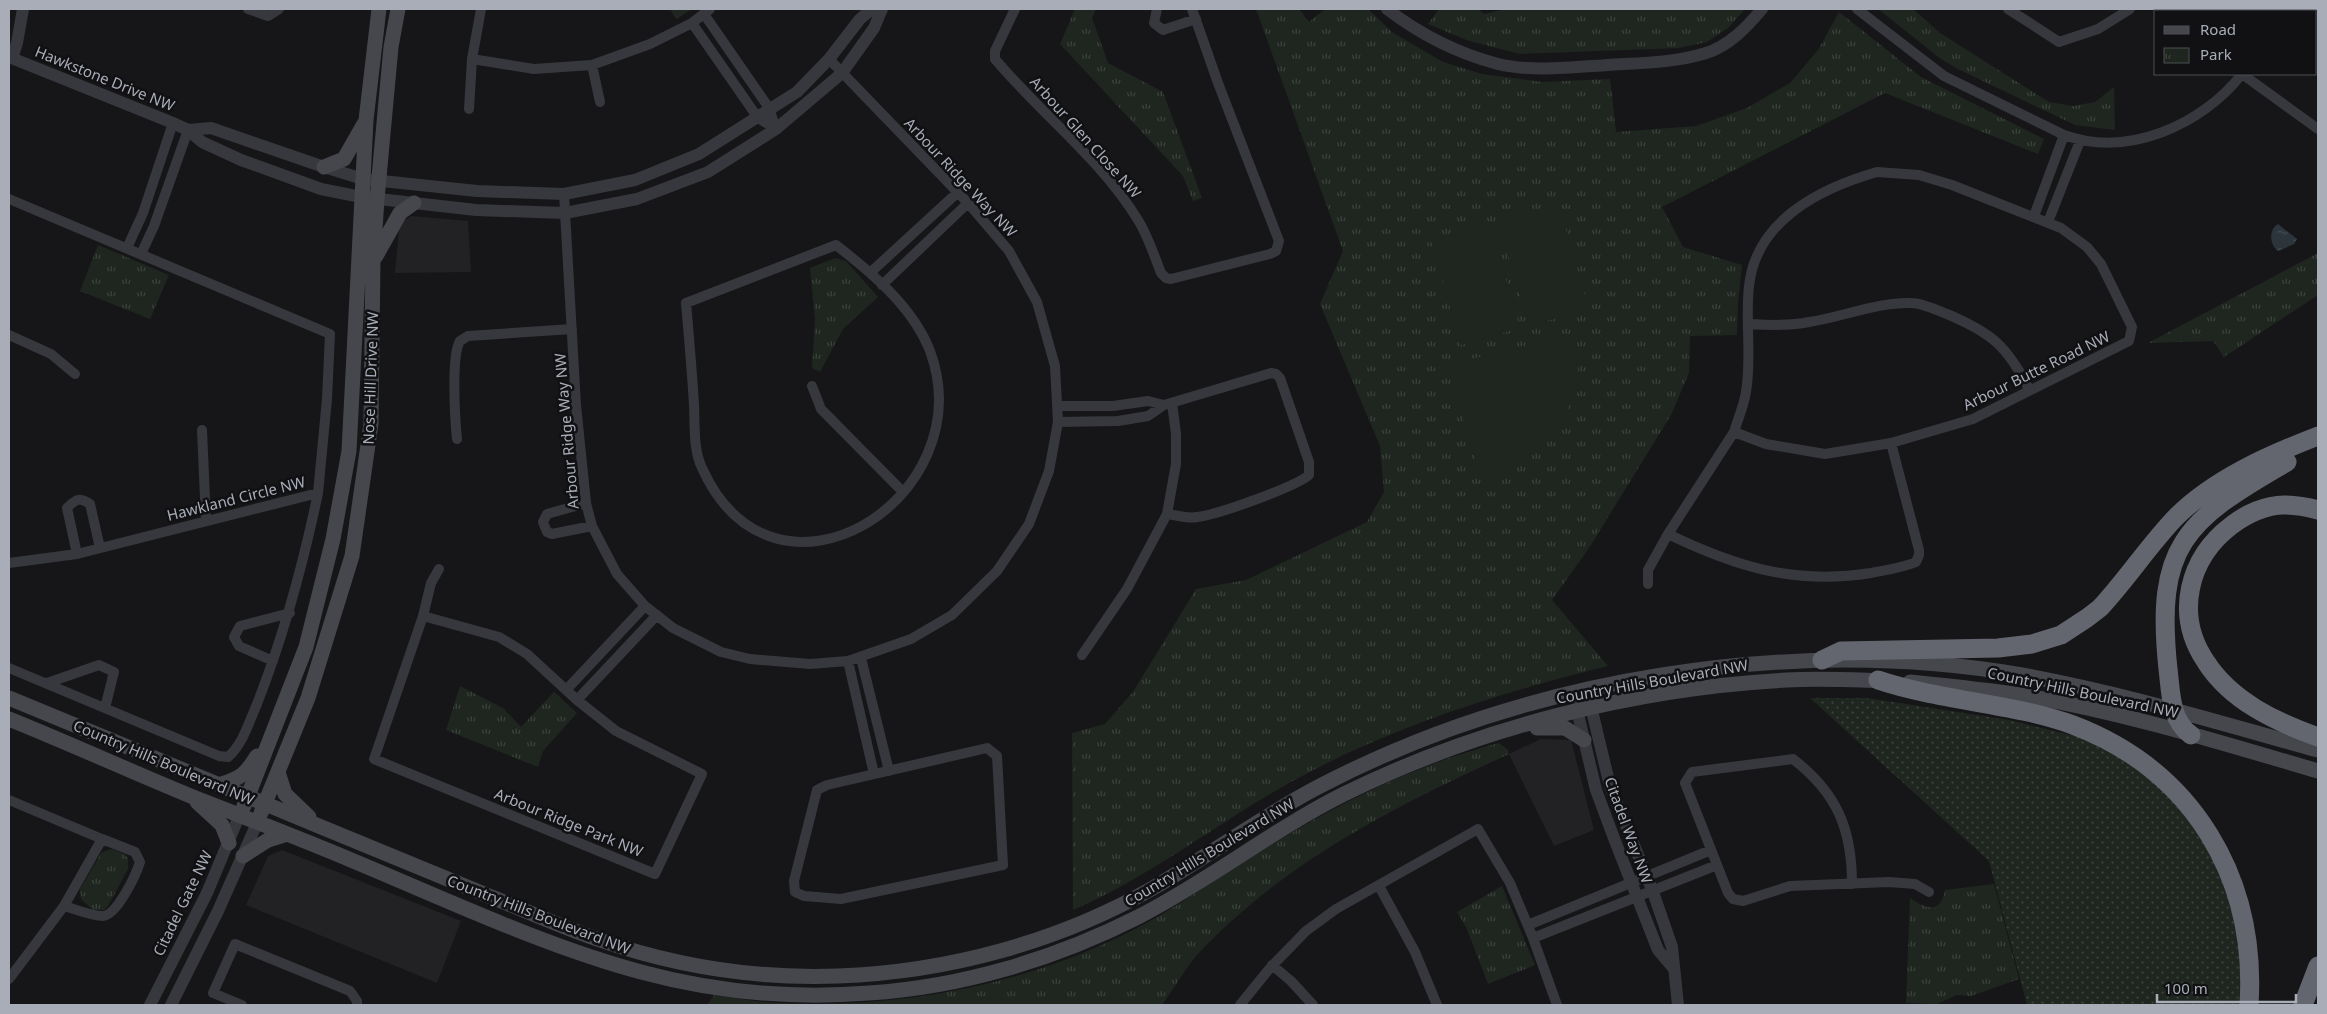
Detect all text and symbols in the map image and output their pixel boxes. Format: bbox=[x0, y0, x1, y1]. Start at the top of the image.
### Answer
legend bbox=[2154, 10, 2317, 75]
text: Road bbox=[2200, 19, 2236, 39]
street label: Hawkstone Drive NW bbox=[32, 41, 178, 115]
text: Park bbox=[2200, 44, 2232, 64]
street label: Arbour Glen Close NW bbox=[1026, 72, 1146, 202]
street label: Arbour Ridge Way NW bbox=[900, 113, 1022, 241]
street label: Nose Hill Drive NW bbox=[358, 311, 382, 445]
street label: Arbour Butte Road NW bbox=[1959, 326, 2113, 414]
street label: Arbour Ridge Way NW bbox=[549, 352, 583, 510]
street label: Hawkland Circle NW bbox=[165, 471, 307, 525]
street label: Country Hills Boulevard NW bbox=[1554, 654, 1750, 708]
street label: Country Hills Boulevard NW bbox=[1986, 662, 2180, 722]
street label: Country Hills Boulevard NW bbox=[71, 715, 258, 809]
street label: Citadel Way NW bbox=[1601, 774, 1657, 886]
street label: Arbour Ridge Park NW bbox=[492, 783, 646, 861]
street label: Country Hills Boulevard NW bbox=[1120, 793, 1298, 911]
street label: Citadel Gate NW bbox=[148, 847, 216, 959]
street label: Country Hills Boulevard NW bbox=[445, 870, 633, 958]
scale bar bbox=[2157, 972, 2296, 1004]
text: 100 m bbox=[2164, 978, 2208, 998]

